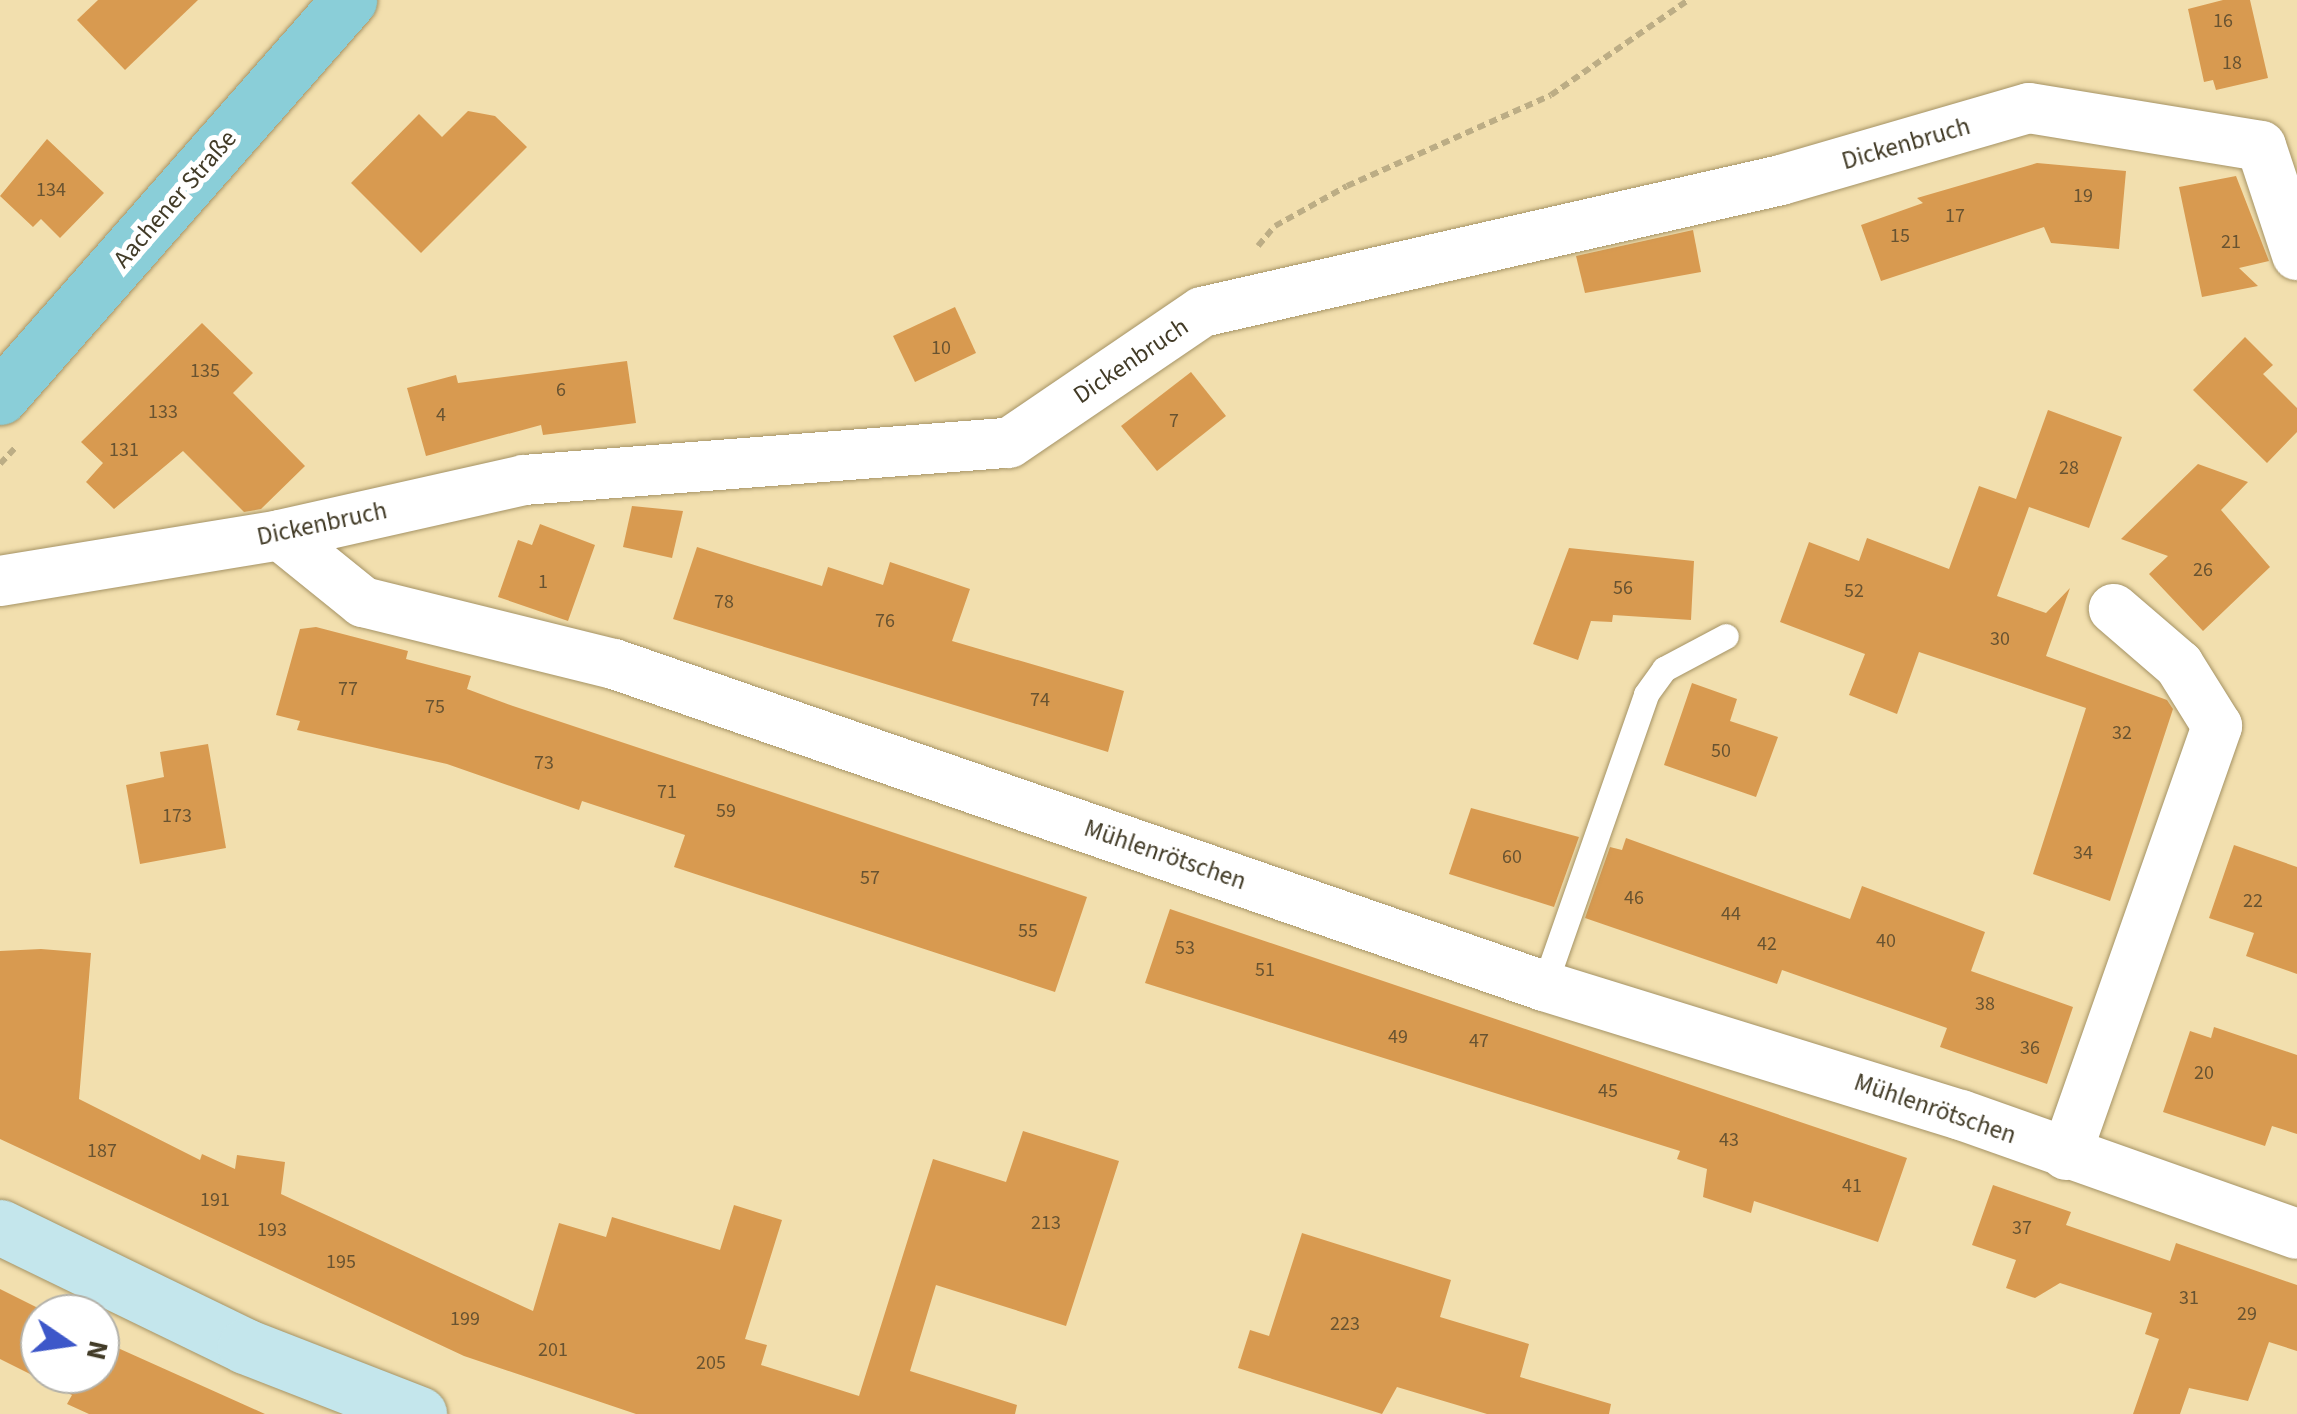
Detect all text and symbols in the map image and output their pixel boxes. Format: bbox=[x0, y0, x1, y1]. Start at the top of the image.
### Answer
house number: 16 bbox=[2213, 9, 2233, 33]
house number: 18 bbox=[2222, 51, 2242, 75]
street label: Dickenbruch bbox=[1838, 111, 1974, 177]
street label: Aachener Straße bbox=[107, 124, 243, 274]
house number: 134 bbox=[36, 178, 66, 202]
house number: 19 bbox=[2073, 184, 2093, 208]
house number: 17 bbox=[1945, 204, 1965, 228]
house number: 15 bbox=[1890, 224, 1910, 248]
house number: 21 bbox=[2221, 230, 2241, 254]
street label: Dickenbruch bbox=[1068, 312, 1194, 410]
house number: 10 bbox=[931, 336, 951, 360]
house number: 135 bbox=[190, 359, 220, 383]
house number: 6 bbox=[556, 378, 566, 402]
house number: 133 bbox=[148, 400, 178, 424]
house number: 4 bbox=[436, 403, 446, 427]
house number: 7 bbox=[1169, 409, 1179, 433]
house number: 131 bbox=[109, 438, 139, 462]
house number: 28 bbox=[2059, 456, 2079, 480]
street label: Dickenbruch bbox=[254, 496, 390, 552]
house number: 26 bbox=[2193, 558, 2213, 582]
house number: 1 bbox=[538, 570, 548, 594]
house number: 56 bbox=[1613, 576, 1633, 600]
house number: 52 bbox=[1844, 579, 1864, 603]
house number: 78 bbox=[714, 590, 734, 614]
house number: 76 bbox=[875, 609, 895, 633]
house number: 30 bbox=[1990, 627, 2010, 651]
house number: 77 bbox=[338, 677, 358, 701]
house number: 74 bbox=[1030, 688, 1050, 712]
house number: 75 bbox=[425, 695, 445, 719]
house number: 32 bbox=[2112, 721, 2132, 745]
house number: 50 bbox=[1711, 739, 1731, 763]
house number: 73 bbox=[534, 751, 554, 775]
house number: 71 bbox=[657, 780, 677, 804]
house number: 59 bbox=[716, 799, 736, 823]
house number: 173 bbox=[162, 804, 192, 828]
street label: Mühlenrötschen bbox=[1080, 813, 1250, 897]
house number: 34 bbox=[2073, 841, 2093, 865]
house number: 60 bbox=[1502, 845, 1522, 869]
house number: 57 bbox=[860, 866, 880, 890]
house number: 46 bbox=[1624, 886, 1644, 910]
house number: 22 bbox=[2243, 889, 2263, 913]
house number: 44 bbox=[1721, 902, 1741, 926]
house number: 55 bbox=[1018, 919, 1038, 943]
house number: 40 bbox=[1876, 929, 1896, 953]
house number: 42 bbox=[1757, 932, 1777, 956]
house number: 53 bbox=[1175, 936, 1195, 960]
house number: 51 bbox=[1255, 958, 1275, 982]
house number: 38 bbox=[1975, 992, 1995, 1016]
house number: 49 bbox=[1388, 1025, 1408, 1049]
house number: 47 bbox=[1469, 1029, 1489, 1053]
house number: 36 bbox=[2020, 1036, 2040, 1060]
house number: 20 bbox=[2194, 1061, 2214, 1085]
street label: Mühlenrötschen bbox=[1850, 1067, 2020, 1151]
house number: 45 bbox=[1598, 1079, 1618, 1103]
house number: 43 bbox=[1719, 1128, 1739, 1152]
house number: 187 bbox=[87, 1139, 117, 1163]
house number: 41 bbox=[1842, 1174, 1862, 1198]
house number: 191 bbox=[200, 1188, 230, 1212]
house number: 213 bbox=[1031, 1211, 1061, 1235]
house number: 37 bbox=[2012, 1216, 2032, 1240]
house number: 193 bbox=[257, 1218, 287, 1242]
house number: 195 bbox=[326, 1250, 356, 1274]
house number: 31 bbox=[2179, 1286, 2199, 1310]
north arrow bbox=[20, 1294, 120, 1394]
house number: 29 bbox=[2237, 1302, 2257, 1326]
house number: 199 bbox=[450, 1307, 480, 1331]
house number: 223 bbox=[1330, 1312, 1360, 1336]
text: N bbox=[76, 1337, 119, 1364]
house number: 201 bbox=[538, 1338, 568, 1362]
house number: 205 bbox=[696, 1351, 726, 1375]

